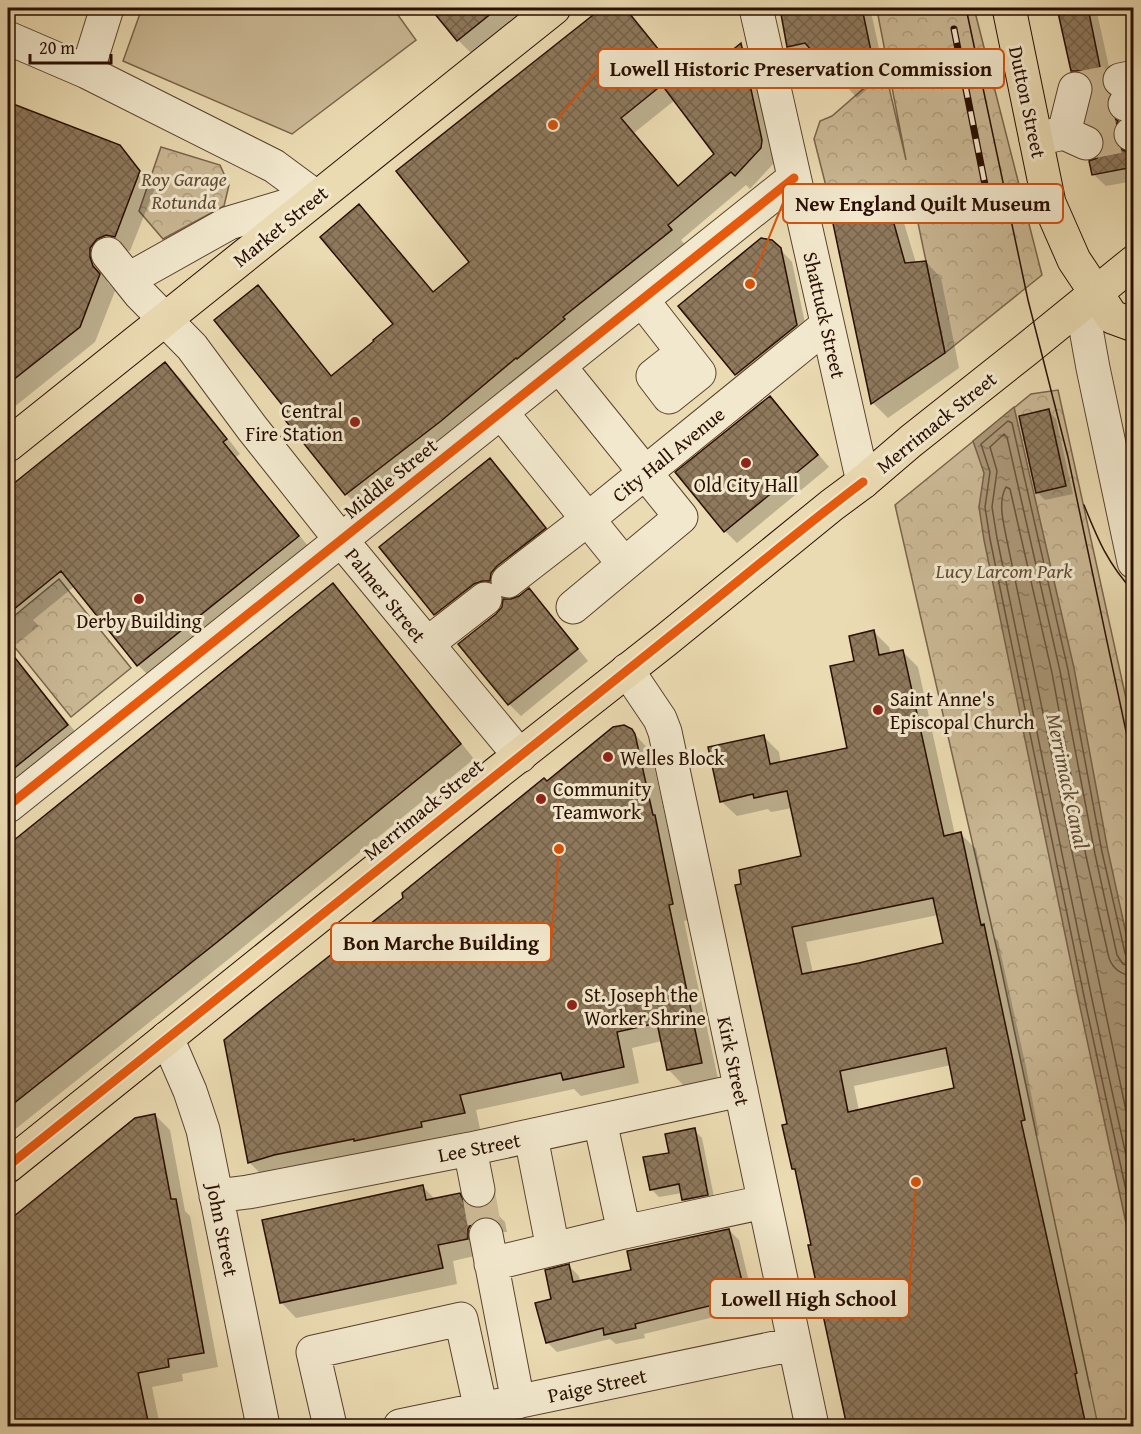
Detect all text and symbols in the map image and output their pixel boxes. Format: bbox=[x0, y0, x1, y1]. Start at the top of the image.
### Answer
scale bar bbox=[30, 27, 111, 65]
text: 20 m bbox=[39, 34, 75, 61]
street label: Dutton Street bbox=[1002, 43, 1054, 161]
callout: Lowell Historic Preservation Commission bbox=[598, 49, 1004, 88]
text: Lowell Historic Preservation Commission bbox=[610, 53, 993, 84]
park label: Roy Garage Rotunda bbox=[140, 164, 227, 216]
street label: Market Street bbox=[226, 178, 334, 274]
callout: New England Quilt Museum bbox=[783, 184, 1063, 223]
text: New England Quilt Museum bbox=[795, 188, 1051, 219]
street label: Shattuck Street bbox=[796, 249, 854, 381]
street label: Merrimack Street bbox=[870, 364, 1002, 480]
place label: Central Fire Station bbox=[246, 396, 343, 448]
street label: City Hall Avenue bbox=[605, 399, 731, 509]
marker: Central Fire Station bbox=[348, 415, 362, 429]
street label: Middle Street bbox=[337, 431, 443, 525]
marker: Old City Hall bbox=[739, 456, 753, 470]
place label: Old City Hall bbox=[694, 470, 799, 499]
street label: Palmer Street bbox=[339, 541, 433, 649]
park label: Lucy Larcom Park bbox=[935, 556, 1073, 585]
marker: Derby Building bbox=[132, 592, 146, 606]
place label: Derby Building bbox=[76, 606, 202, 635]
place label: Saint Anne's Episcopal Church bbox=[890, 684, 1034, 736]
marker: Saint Anne's Episcopal Church bbox=[871, 703, 885, 717]
water label: Merrimack Canal bbox=[1039, 710, 1097, 852]
place label: Welles Block bbox=[620, 743, 725, 772]
marker: Welles Block bbox=[601, 750, 615, 764]
street label: Merrimack Street bbox=[357, 751, 489, 867]
place label: Community Teamwork bbox=[553, 774, 651, 826]
marker: Community Teamwork bbox=[534, 792, 548, 806]
callout: Bon Marche Building bbox=[331, 923, 551, 962]
text: Bon Marche Building bbox=[343, 927, 540, 958]
place label: St. Joseph the Worker Shrine bbox=[584, 980, 706, 1032]
marker: St. Joseph the Worker Shrine bbox=[565, 998, 579, 1012]
street label: Kirk Street bbox=[710, 1014, 758, 1108]
street label: Lee Street bbox=[435, 1125, 523, 1169]
street label: John Street bbox=[199, 1178, 246, 1279]
callout: Lowell High School bbox=[710, 1279, 909, 1318]
text: Lowell High School bbox=[721, 1283, 897, 1314]
street label: Paige Street bbox=[545, 1360, 649, 1410]

